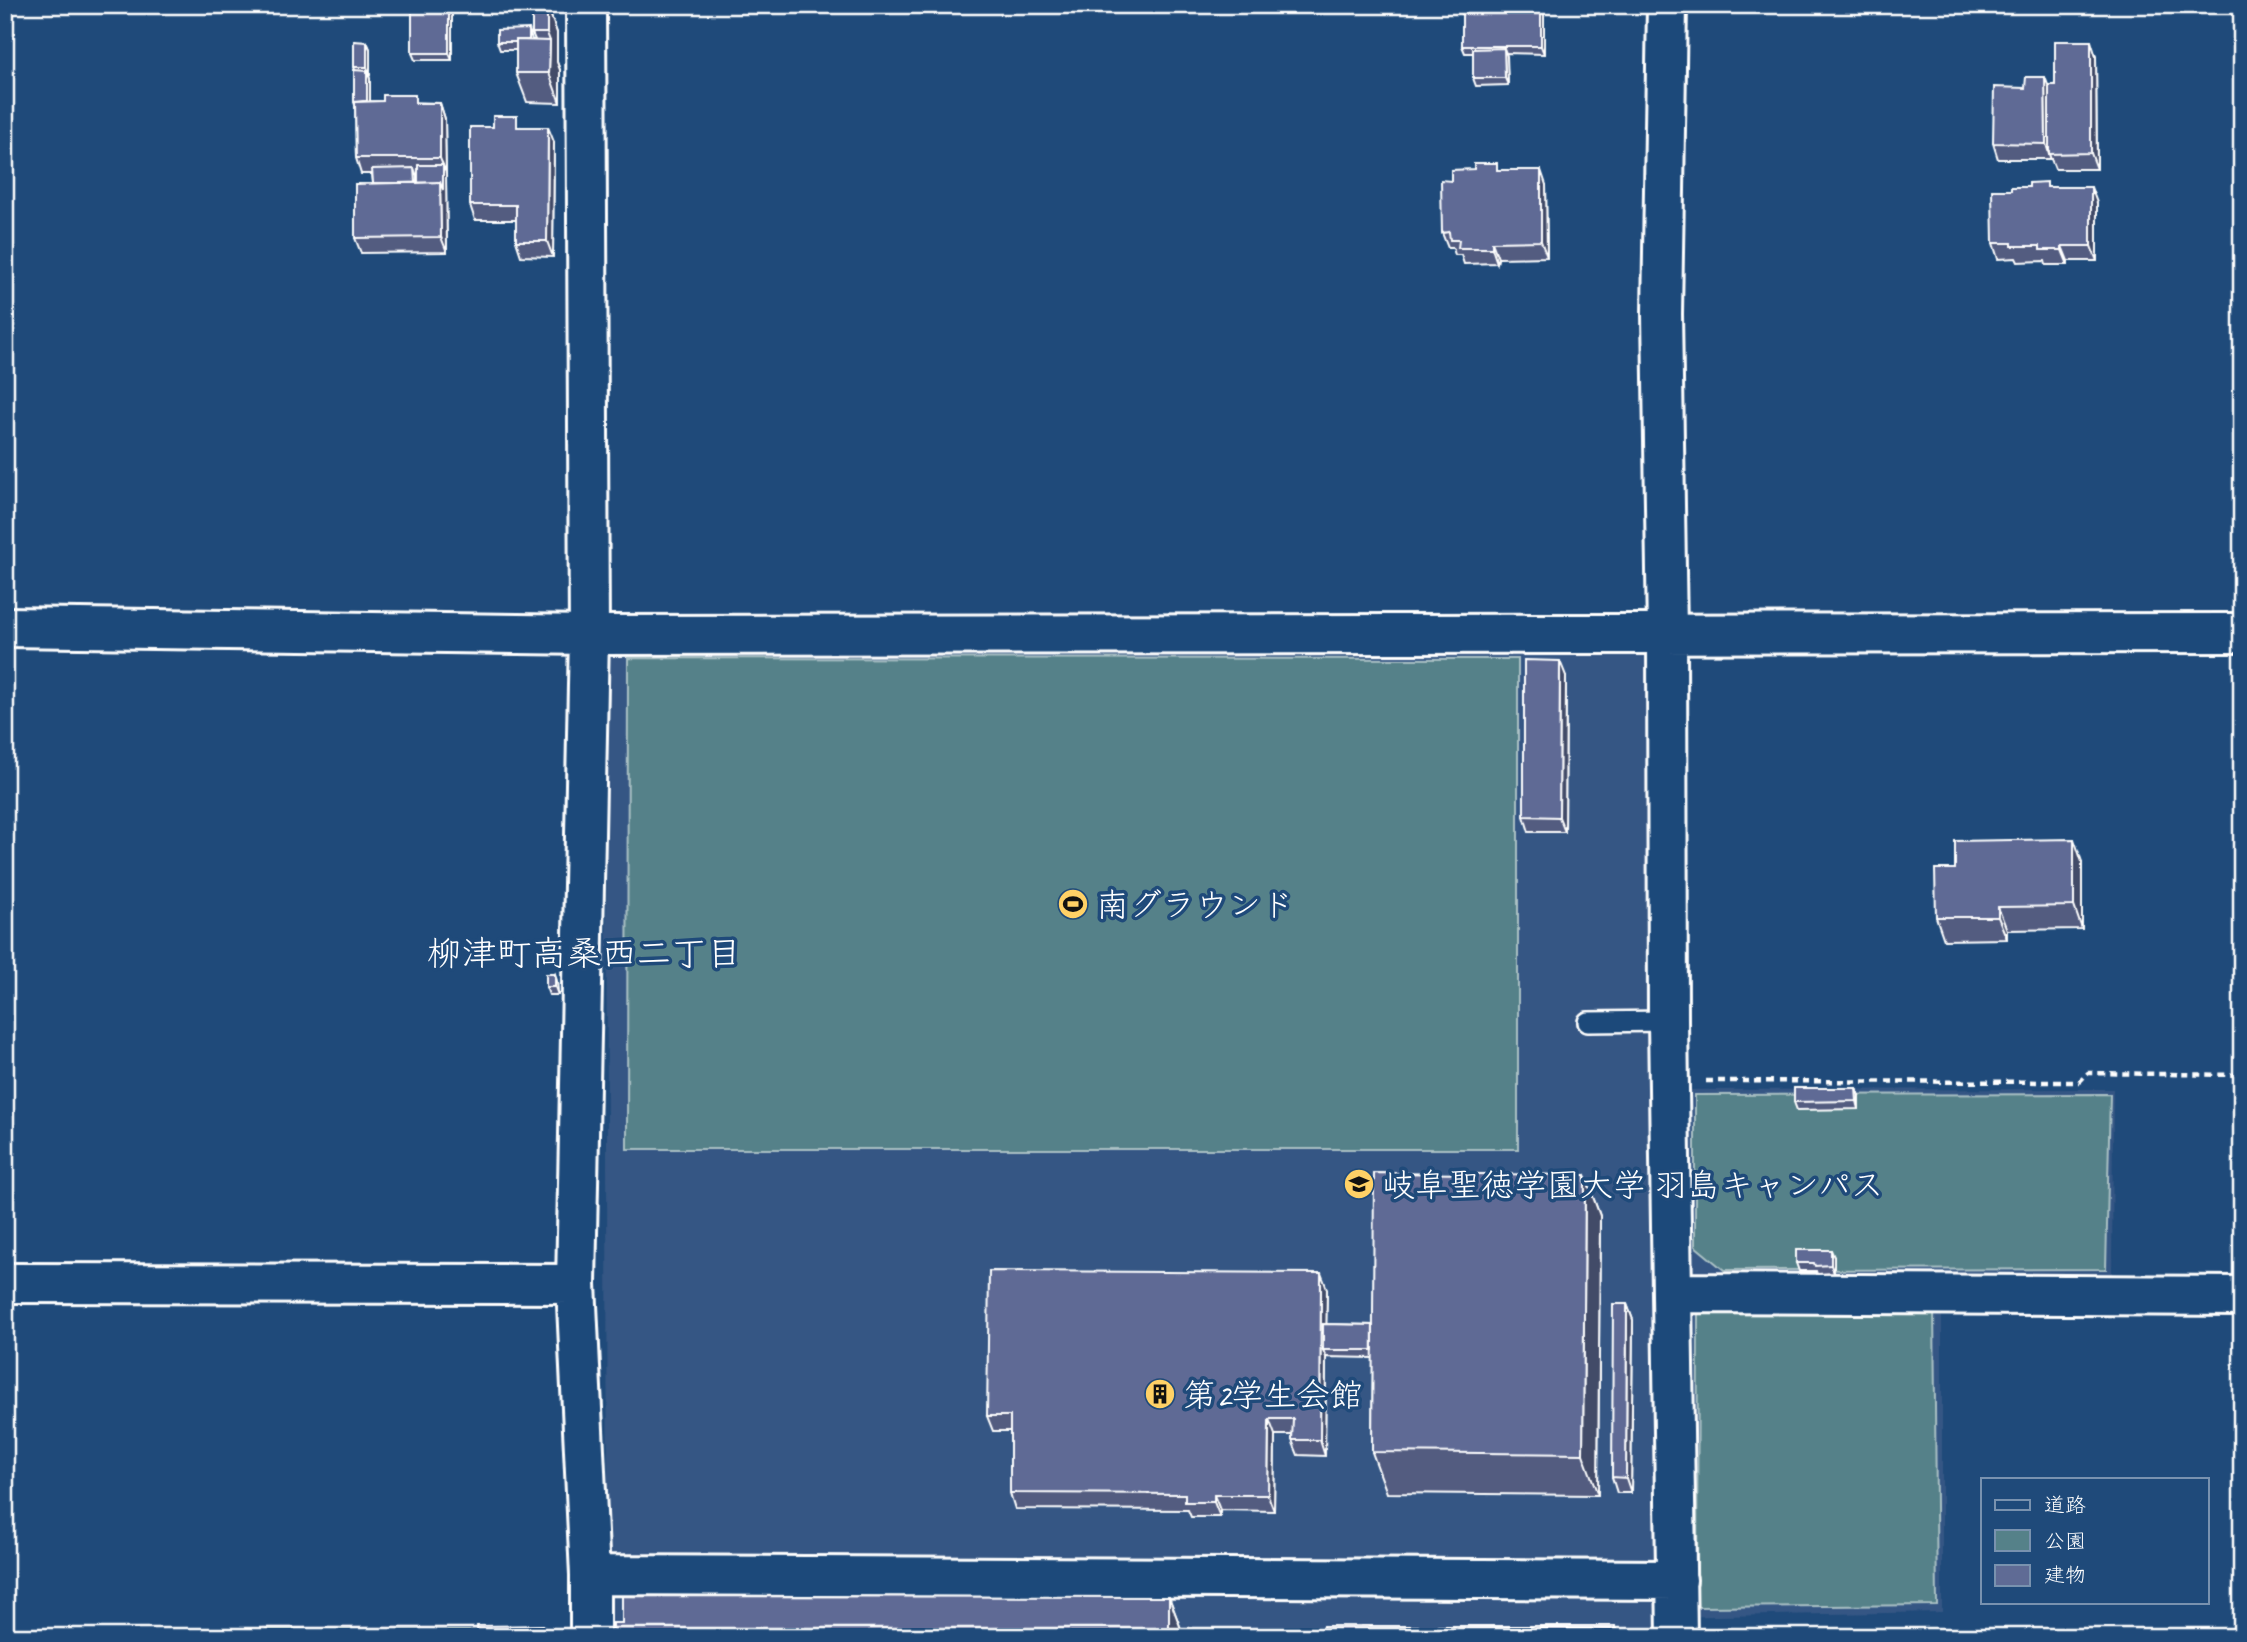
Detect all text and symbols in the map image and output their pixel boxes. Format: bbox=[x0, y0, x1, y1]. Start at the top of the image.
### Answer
place label: 南グラウンド bbox=[1096, 884, 1294, 926]
sports icon: 南グラウンド bbox=[1056, 887, 1090, 921]
district label: 柳津町高桑西二丁目 bbox=[426, 931, 742, 976]
place label: 岐阜聖徳学園大学 羽島キャンパス bbox=[1382, 1164, 1884, 1206]
school or university icon: 岐阜聖徳学園大学 羽島キャンパス bbox=[1342, 1167, 1376, 1201]
place label: 第2学生会館 bbox=[1183, 1374, 1363, 1416]
building icon: 第2学生会館 bbox=[1143, 1377, 1177, 1411]
legend bbox=[1981, 1478, 2208, 1604]
text: 道路 bbox=[2044, 1492, 2086, 1518]
text: 公園 bbox=[2044, 1528, 2086, 1554]
text: 建物 bbox=[2044, 1562, 2086, 1588]

